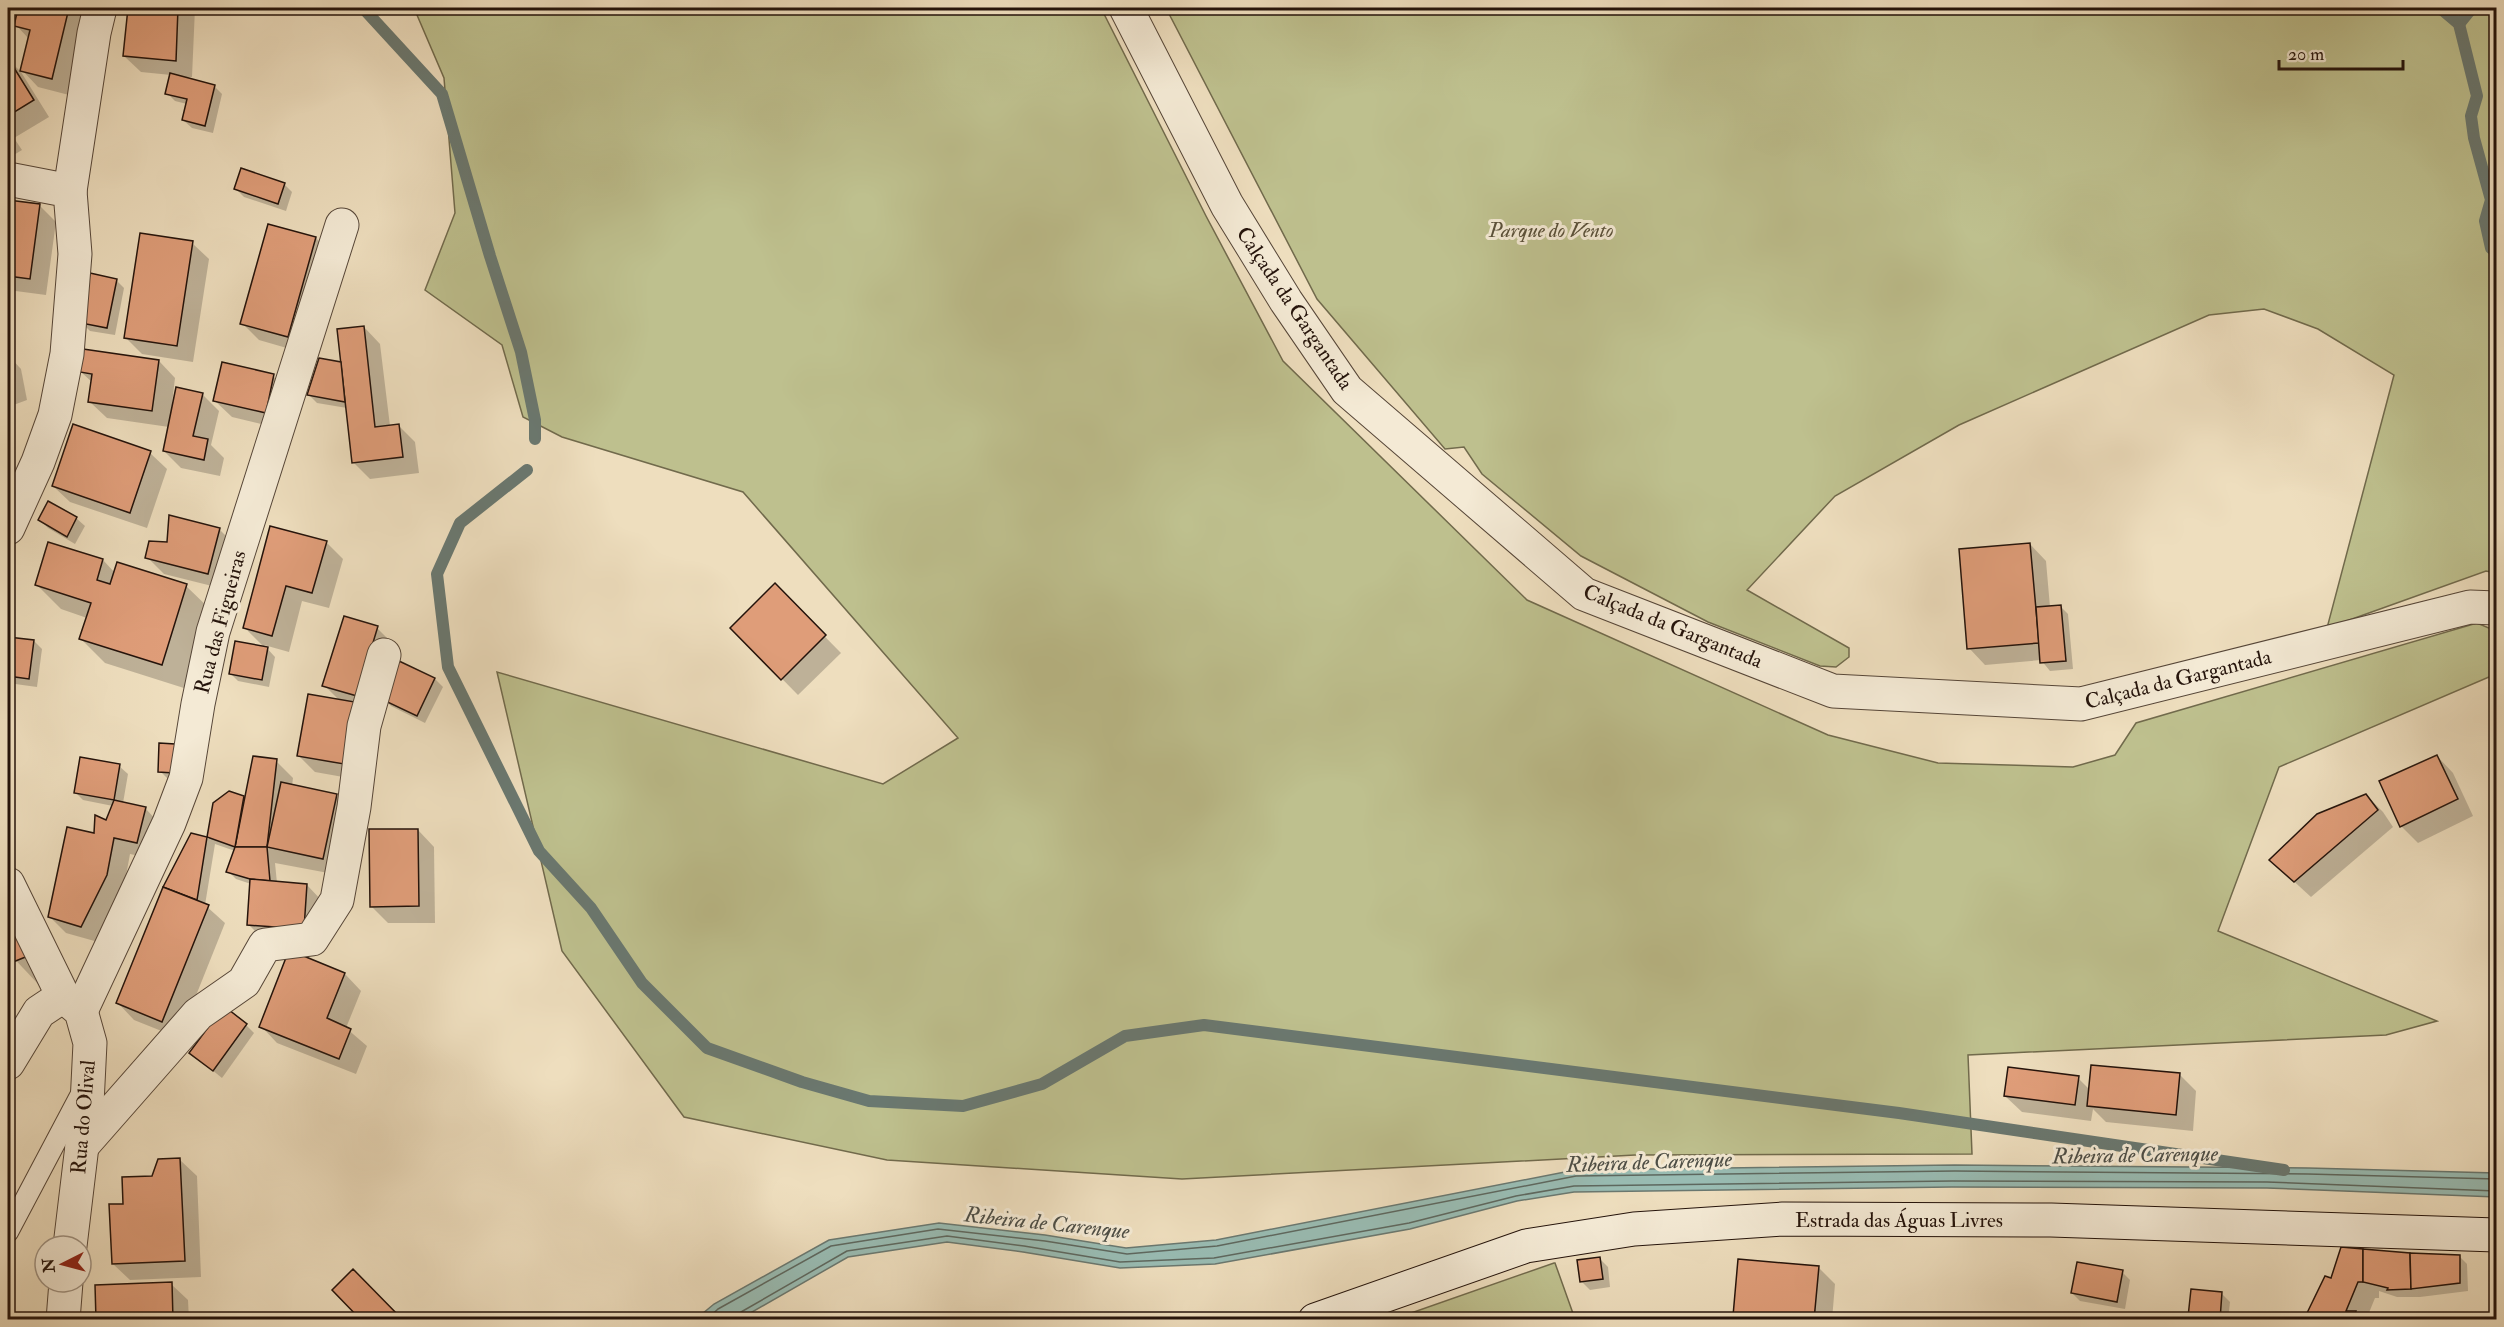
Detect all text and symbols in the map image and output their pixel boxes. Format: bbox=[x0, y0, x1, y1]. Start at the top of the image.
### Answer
scale bar bbox=[2279, 33, 2404, 71]
text: 20 m bbox=[2288, 43, 2324, 66]
park label: Parque do Vento bbox=[1488, 217, 1613, 244]
street label: Calçada da Gargantada bbox=[1230, 221, 1359, 395]
street label: Rua das Figueiras bbox=[188, 547, 253, 697]
street label: Calçada da Gargantada bbox=[1579, 578, 1767, 675]
street label: Calçada da Gargantada bbox=[2082, 643, 2274, 716]
street label: Rua do Olival bbox=[65, 1058, 102, 1175]
water label: Ribeira de Carenque bbox=[2051, 1140, 2219, 1170]
water label: Ribeira de Carenque bbox=[1565, 1145, 1733, 1179]
water label: Ribeira de Carenque bbox=[962, 1200, 1131, 1246]
street label: Estrada das Águas Livres bbox=[1795, 1207, 2003, 1234]
north arrow bbox=[33, 1234, 93, 1294]
text: N bbox=[38, 1257, 60, 1275]

